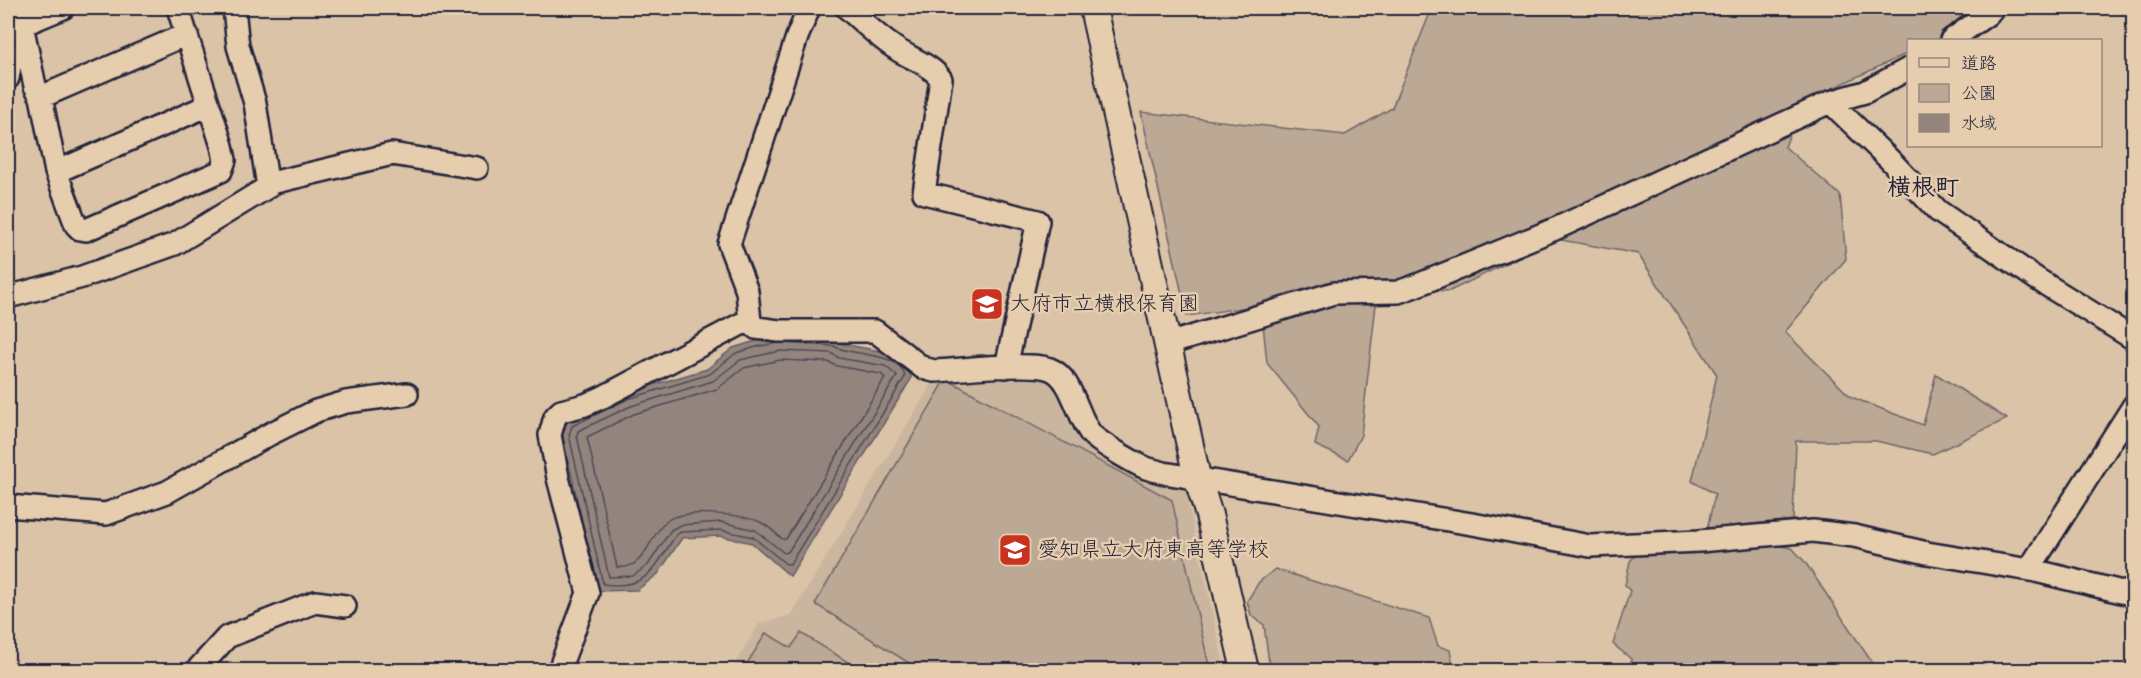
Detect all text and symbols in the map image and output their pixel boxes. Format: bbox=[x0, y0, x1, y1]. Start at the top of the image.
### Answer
legend bbox=[1907, 39, 2102, 147]
text: 道路 bbox=[1961, 52, 1997, 76]
text: 公園 bbox=[1961, 82, 1997, 106]
text: 水域 bbox=[1961, 112, 1997, 136]
district label: 横根町 bbox=[1887, 173, 1959, 204]
school or university icon: 大府市立横根保育園 bbox=[969, 286, 1005, 322]
place label: 大府市立横根保育園 bbox=[1010, 290, 1199, 318]
school or university icon: 愛知県立大府東高等学校 bbox=[997, 532, 1033, 568]
place label: 愛知県立大府東高等学校 bbox=[1038, 536, 1269, 564]

